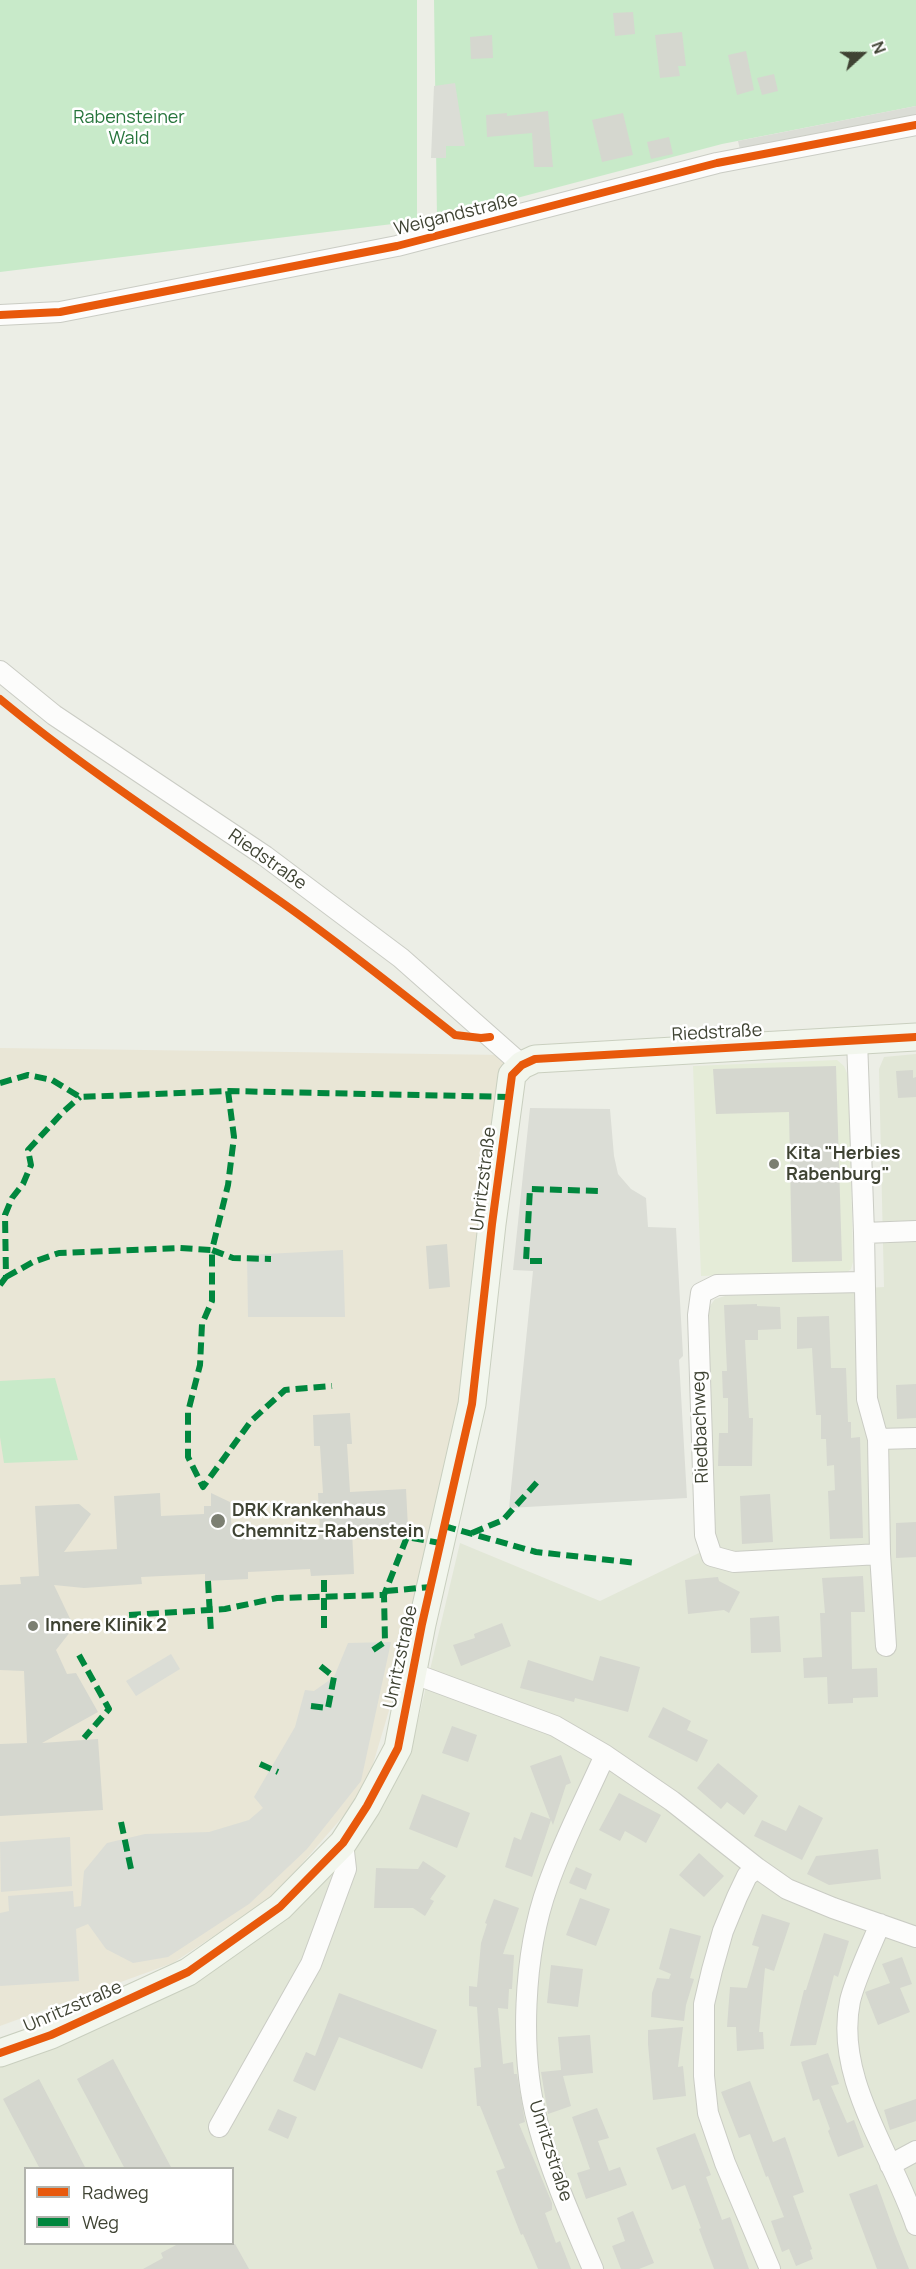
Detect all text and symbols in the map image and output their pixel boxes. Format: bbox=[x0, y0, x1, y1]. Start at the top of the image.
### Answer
north arrow bbox=[832, 24, 892, 84]
text: N bbox=[866, 38, 891, 57]
park label: Rabensteiner Wald bbox=[73, 107, 185, 150]
street label: Weigandstraße bbox=[392, 189, 520, 241]
street label: Riedstraße bbox=[224, 825, 310, 895]
street label: Riedstraße bbox=[671, 1020, 763, 1046]
street label: Unritzstraße bbox=[467, 1126, 501, 1232]
place label: Kita "Herbies Rabenburg" bbox=[786, 1143, 901, 1186]
marker: Kita "Herbies Rabenburg" bbox=[767, 1157, 781, 1171]
street label: Riedbachweg bbox=[688, 1370, 714, 1484]
place label: DRK Krankenhaus Chemnitz-Rabenstein bbox=[232, 1500, 424, 1543]
marker: DRK Krankenhaus Chemnitz-Rabenstein bbox=[209, 1512, 227, 1530]
street label: Unritzstraße bbox=[380, 1603, 422, 1711]
place label: Innere Klinik 2 bbox=[45, 1615, 167, 1637]
marker: Innere Klinik 2 bbox=[26, 1619, 40, 1633]
street label: Unritzstraße bbox=[21, 1977, 125, 2037]
street label: Unritzstraße bbox=[524, 2098, 576, 2204]
legend bbox=[24, 2167, 234, 2245]
text: Radweg bbox=[82, 2180, 149, 2204]
text: Weg bbox=[82, 2210, 119, 2234]

